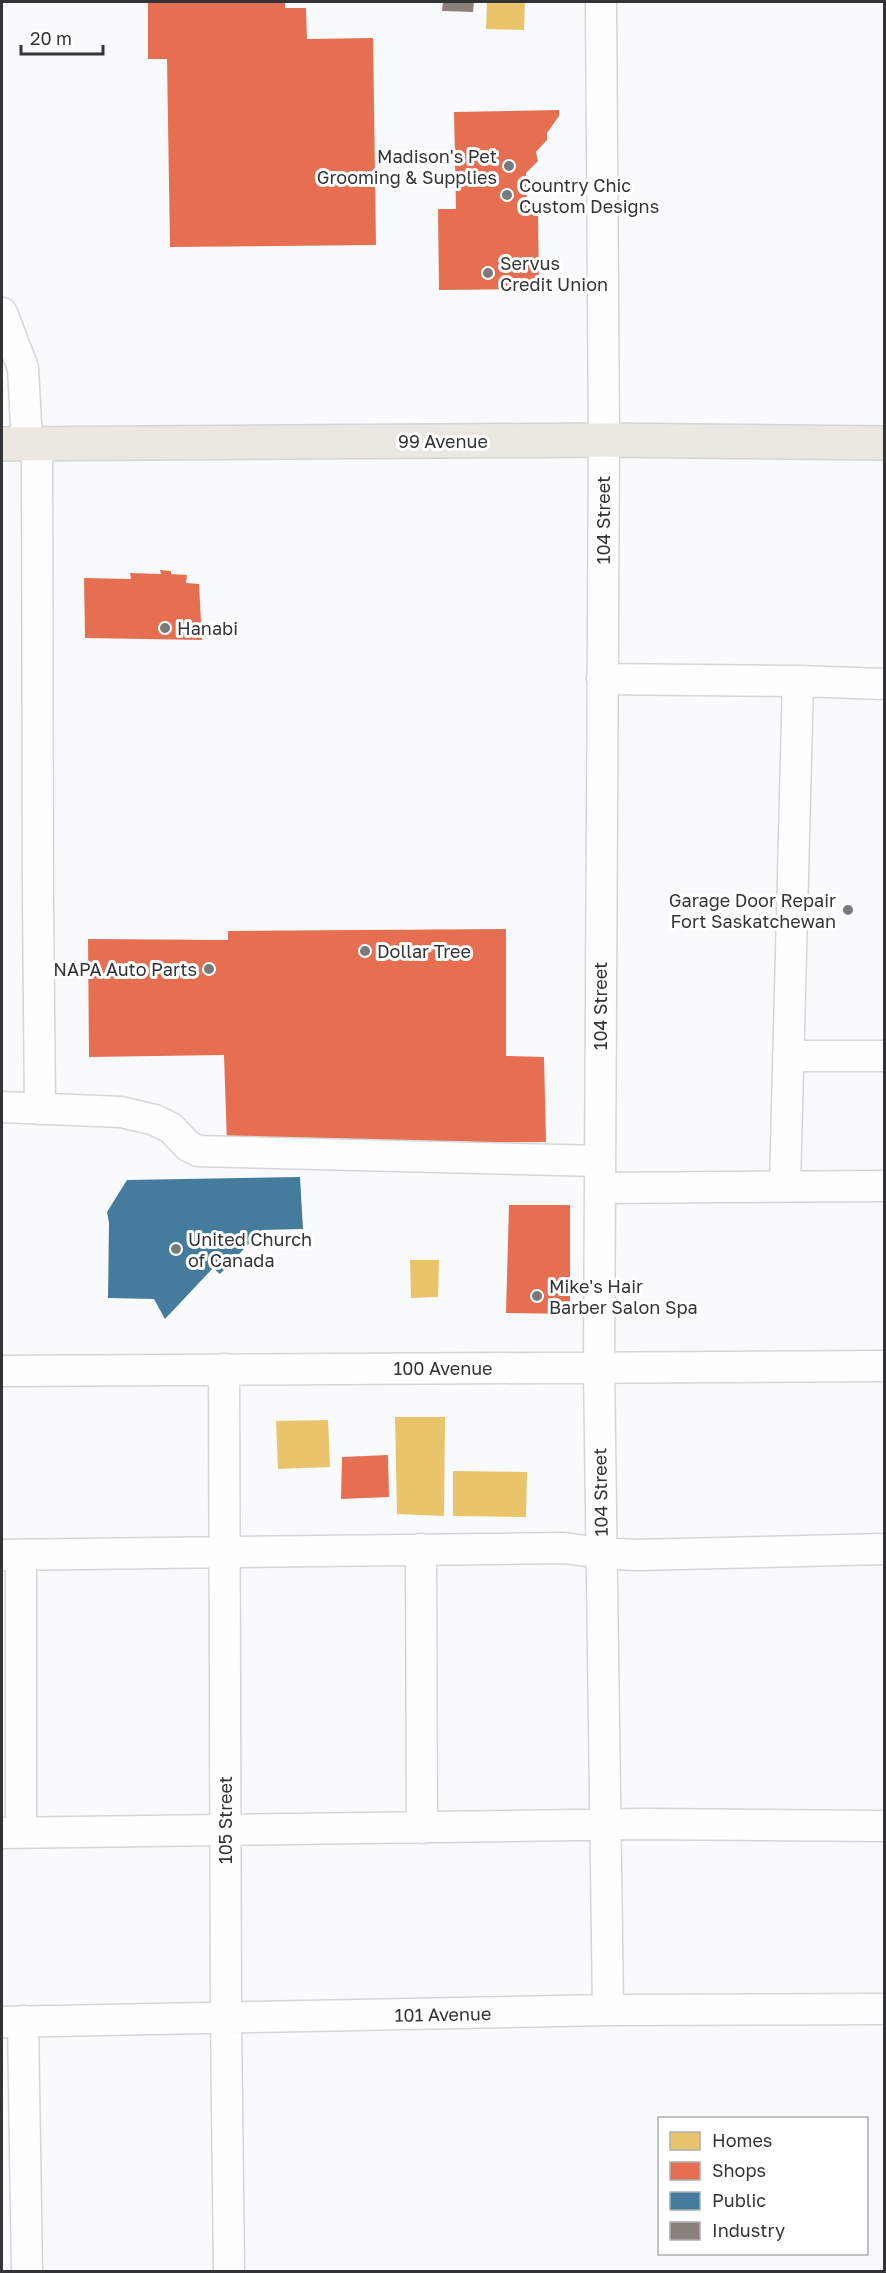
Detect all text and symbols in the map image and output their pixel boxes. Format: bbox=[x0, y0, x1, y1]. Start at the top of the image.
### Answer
scale bar bbox=[21, 18, 104, 56]
text: 20 m bbox=[30, 27, 72, 49]
place label: Madison's Pet Grooming & Supplies bbox=[317, 145, 497, 188]
marker: Madison's Pet Grooming & Supplies bbox=[502, 159, 516, 173]
place label: Country Chic Custom Designs bbox=[519, 174, 659, 217]
marker: Country Chic Custom Designs bbox=[500, 188, 514, 202]
place label: Servus Credit Union bbox=[500, 252, 608, 295]
marker: Servus Credit Union bbox=[481, 266, 495, 280]
street label: 99 Avenue bbox=[398, 430, 488, 452]
street label: 104 Street bbox=[592, 476, 614, 564]
place label: Hanabi bbox=[177, 617, 238, 639]
marker: Hanabi bbox=[158, 621, 172, 635]
place label: Garage Door Repair Fort Saskatchewan bbox=[669, 889, 836, 932]
marker: Garage Door Repair Fort Saskatchewan bbox=[841, 903, 855, 917]
place label: Dollar Tree bbox=[377, 940, 471, 962]
marker: Dollar Tree bbox=[358, 944, 372, 958]
place label: NAPA Auto Parts bbox=[53, 958, 197, 980]
marker: NAPA Auto Parts bbox=[202, 962, 216, 976]
street label: 104 Street bbox=[589, 962, 611, 1050]
place label: United Church of Canada bbox=[188, 1228, 312, 1271]
marker: United Church of Canada bbox=[169, 1242, 183, 1256]
place label: Mike's Hair Barber Salon Spa bbox=[549, 1275, 698, 1318]
marker: Mike's Hair Barber Salon Spa bbox=[530, 1289, 544, 1303]
street label: 100 Avenue bbox=[393, 1357, 493, 1379]
street label: 104 Street bbox=[588, 1447, 612, 1537]
street label: 105 Street bbox=[214, 1776, 236, 1864]
street label: 101 Avenue bbox=[394, 2002, 492, 2026]
legend bbox=[658, 2117, 868, 2255]
text: Homes bbox=[712, 2129, 772, 2151]
text: Shops bbox=[712, 2159, 766, 2181]
text: Public bbox=[712, 2189, 766, 2211]
text: Industry bbox=[712, 2219, 785, 2241]

